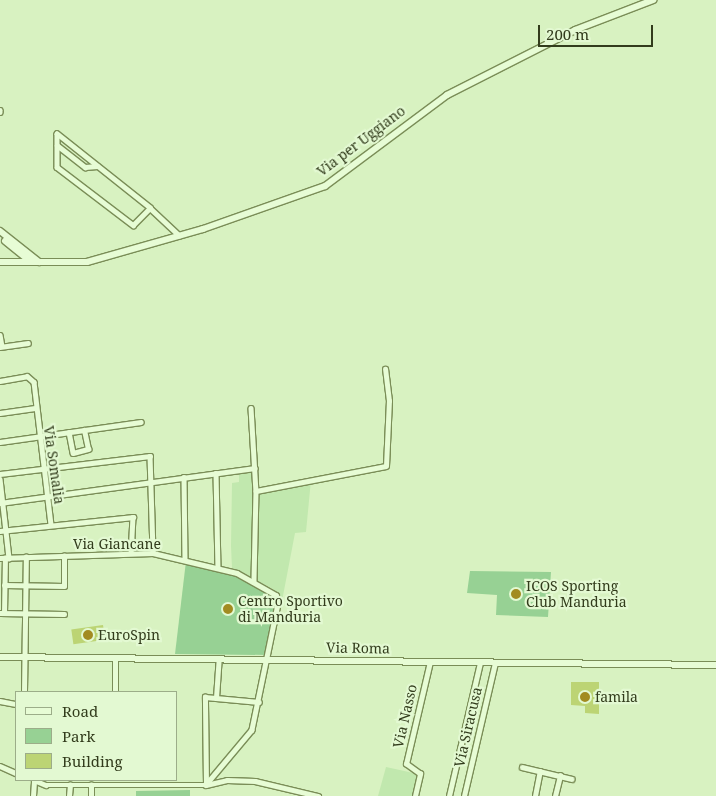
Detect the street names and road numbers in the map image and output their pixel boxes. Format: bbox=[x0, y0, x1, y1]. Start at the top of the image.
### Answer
street label: Via per Uggiano bbox=[313, 102, 409, 180]
street label: Via Somalia bbox=[40, 425, 68, 505]
street label: Via Giancane bbox=[73, 536, 161, 552]
street label: Via Roma bbox=[326, 639, 390, 657]
street label: Via Nasso bbox=[390, 683, 420, 749]
street label: Via Siracusa bbox=[451, 685, 485, 769]

